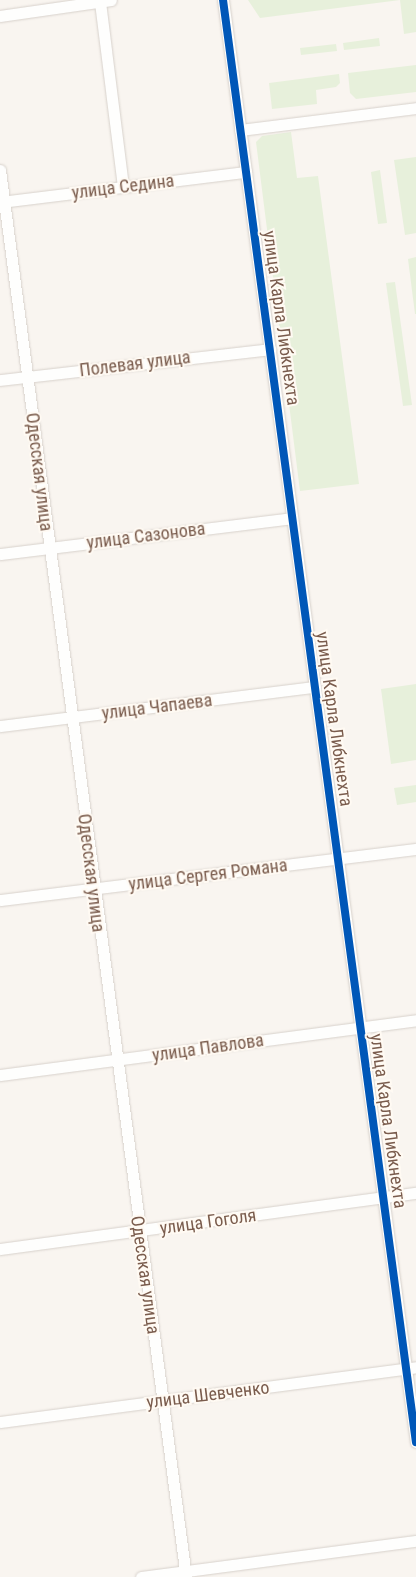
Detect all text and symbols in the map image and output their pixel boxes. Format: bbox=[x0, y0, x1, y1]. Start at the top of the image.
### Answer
street label: улица Седина bbox=[71, 170, 175, 204]
street label: улица Карла Либкнехта bbox=[258, 229, 304, 407]
street label: Полевая улица bbox=[78, 346, 192, 382]
street label: Одесская улица bbox=[21, 412, 57, 532]
street label: улица Сазонова bbox=[85, 518, 207, 554]
street label: улица Карла Либкнехта bbox=[311, 630, 357, 808]
street label: улица Чапаева bbox=[101, 690, 213, 724]
street label: Одесская улица bbox=[73, 813, 109, 933]
street label: улица Сергея Романа bbox=[127, 855, 289, 895]
street label: улица Павлова bbox=[151, 1029, 265, 1067]
street label: улица Карла Либкнехта bbox=[365, 1032, 411, 1210]
street label: улица Гоголя bbox=[158, 1205, 258, 1239]
street label: Одесская улица bbox=[126, 1214, 164, 1336]
street label: улица Шевченко bbox=[145, 1377, 271, 1413]

